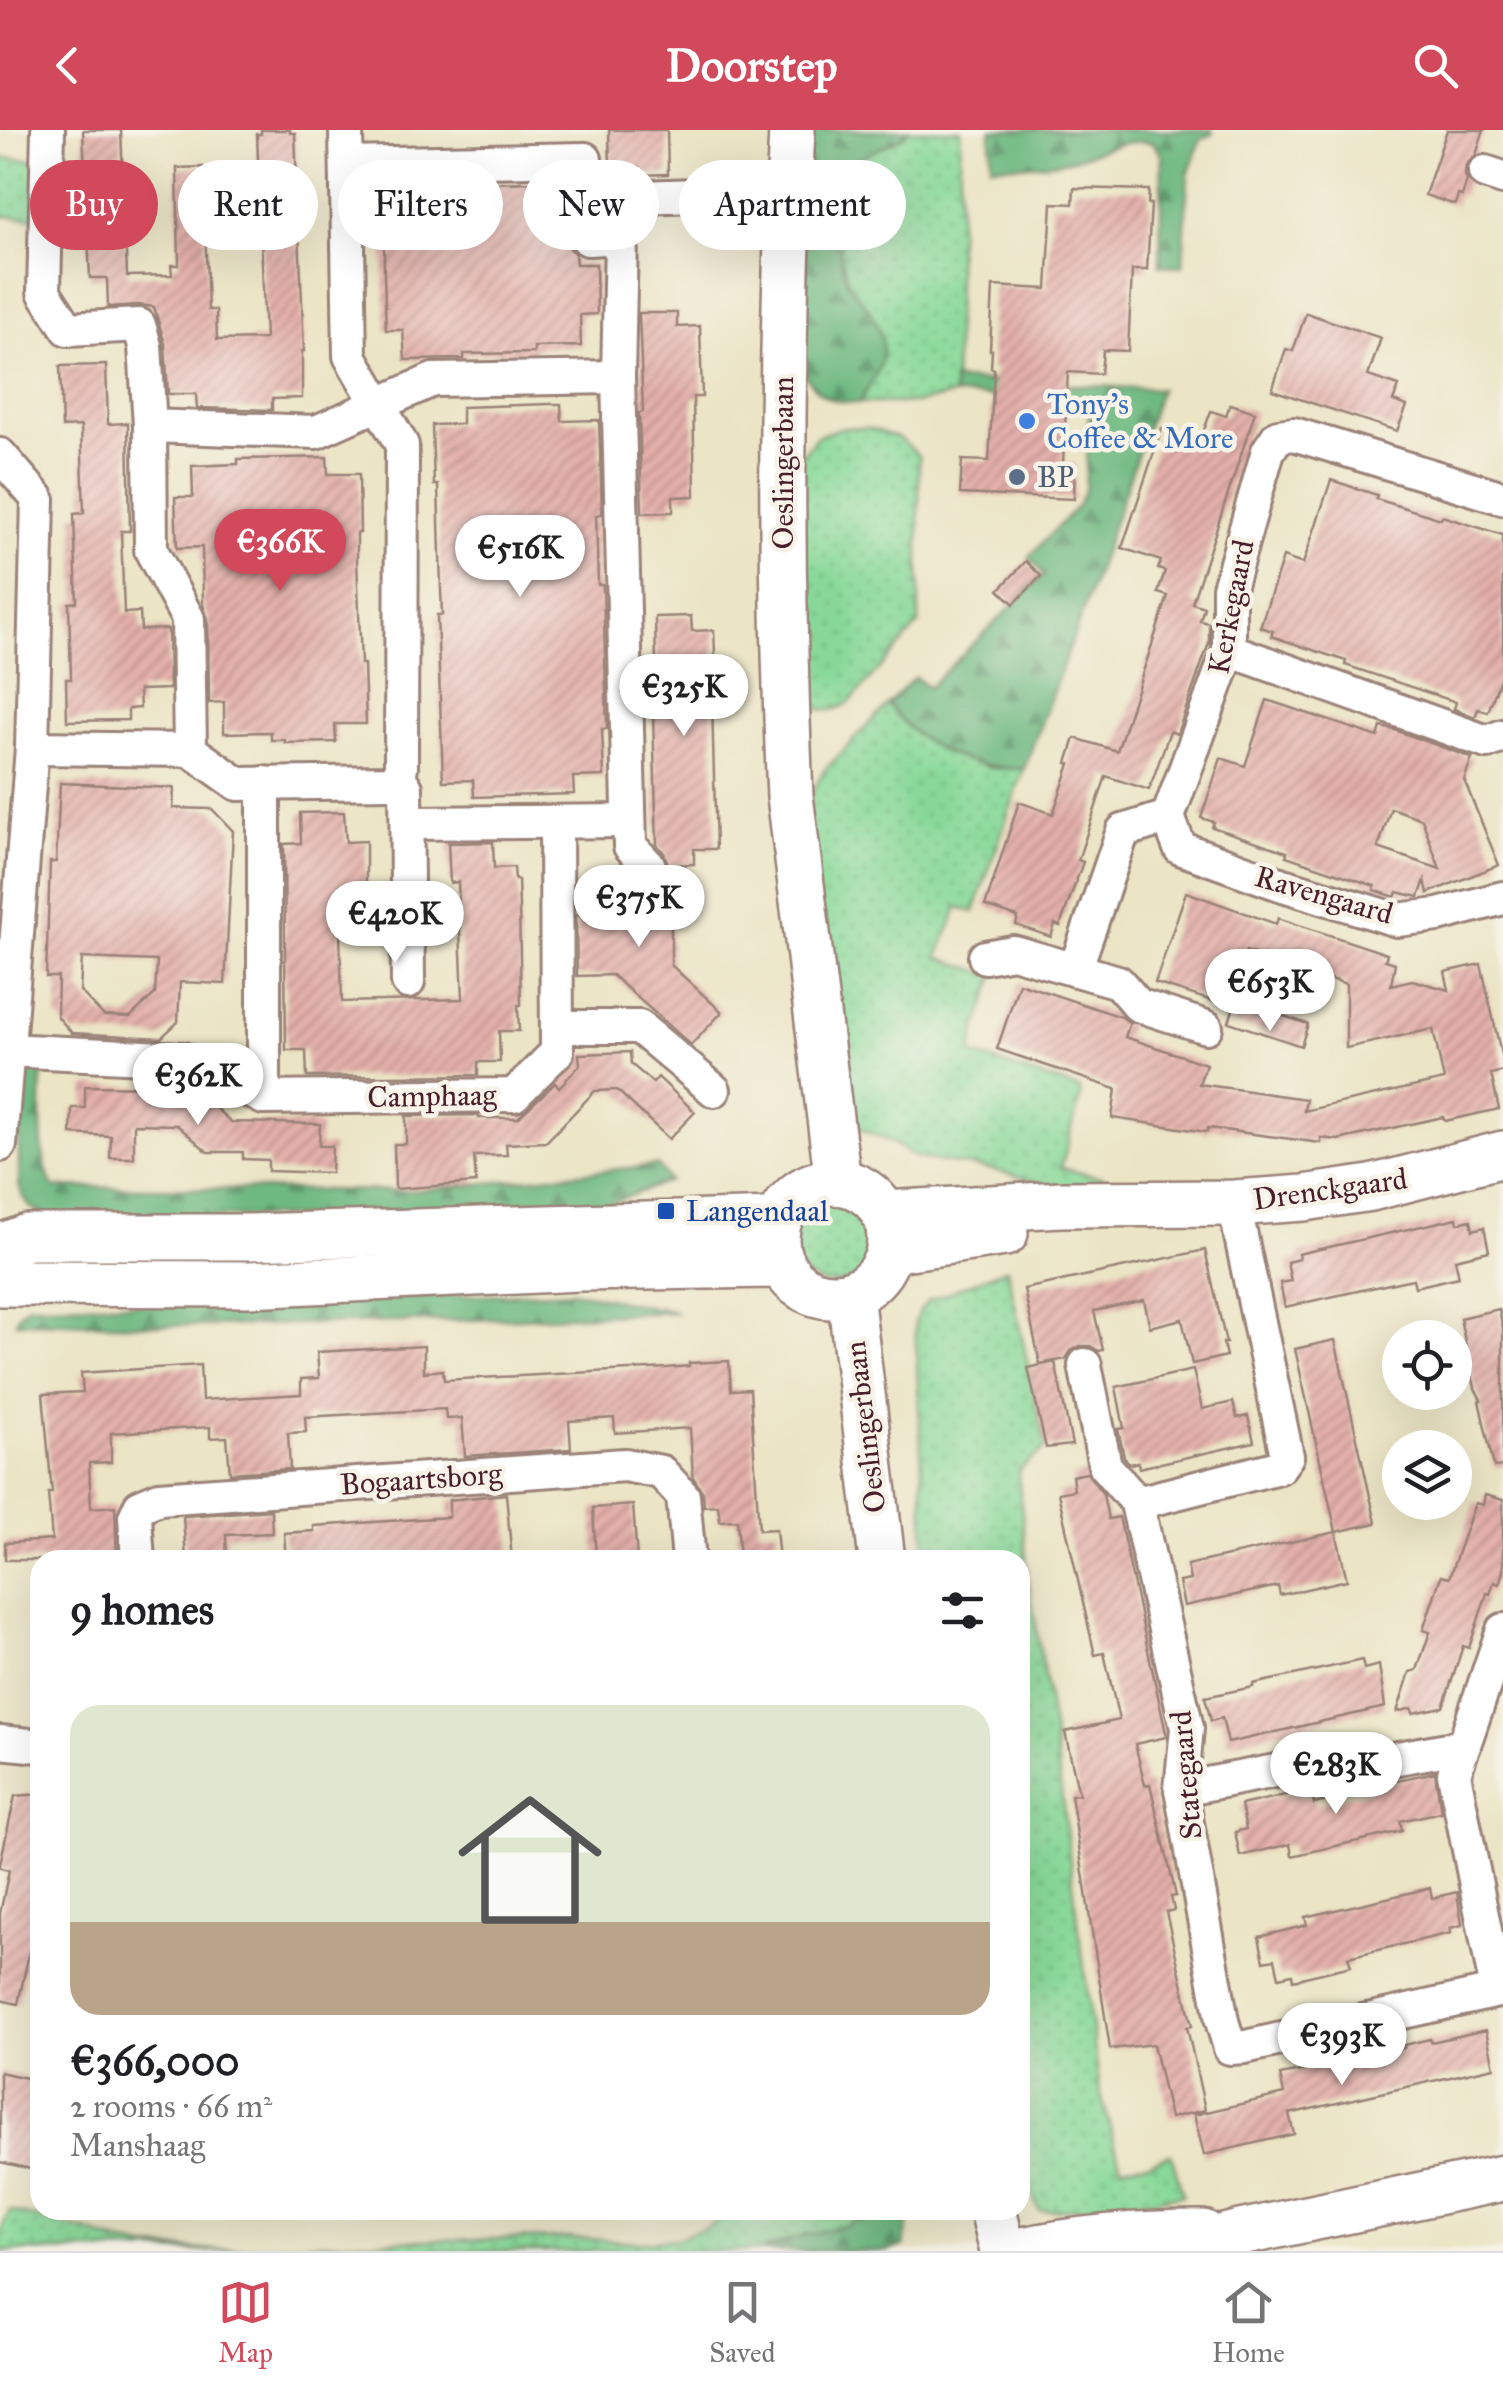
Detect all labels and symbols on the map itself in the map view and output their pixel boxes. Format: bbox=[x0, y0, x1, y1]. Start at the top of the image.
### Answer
street label: Oeslingerbaan bbox=[765, 377, 801, 549]
place label: Tony's Coffee & More bbox=[1047, 386, 1233, 456]
marker: Tony's Coffee & More bbox=[1016, 410, 1038, 432]
place label: BP bbox=[1037, 459, 1074, 495]
marker: BP bbox=[1006, 466, 1028, 488]
pin: €366K bbox=[210, 509, 350, 594]
pin: €516K bbox=[450, 515, 590, 600]
street label: Kerkegaard bbox=[1200, 537, 1262, 677]
pin: €325K bbox=[614, 654, 754, 739]
street label: Ravengaard bbox=[1251, 858, 1397, 932]
pin: €375K bbox=[569, 865, 709, 950]
pin: €420K bbox=[325, 881, 465, 966]
pin: €653K bbox=[1200, 949, 1340, 1034]
pin: €362K bbox=[128, 1043, 268, 1128]
street label: Camphaag bbox=[367, 1077, 498, 1115]
street label: Drenckgaard bbox=[1250, 1160, 1410, 1218]
place label: Langendaal bbox=[686, 1193, 829, 1229]
marker: Langendaal bbox=[655, 1200, 677, 1222]
street label: Oeslingerbaan bbox=[837, 1339, 893, 1515]
street label: Bogaartsborg bbox=[339, 1455, 504, 1503]
street label: Stategaard bbox=[1162, 1709, 1210, 1841]
pin: €283K bbox=[1266, 1732, 1406, 1817]
pin: €393K bbox=[1272, 2003, 1412, 2088]

